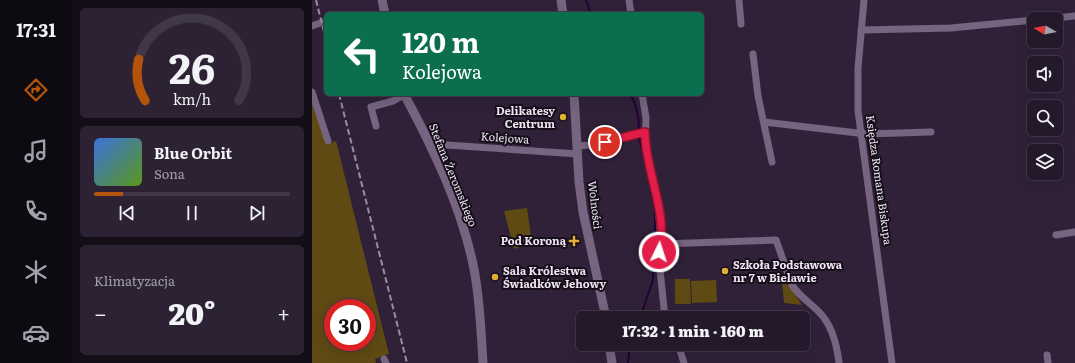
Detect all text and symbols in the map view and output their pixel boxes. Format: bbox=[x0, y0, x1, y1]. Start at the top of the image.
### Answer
north arrow bbox=[1027, 12, 1063, 48]
map controls bbox=[1027, 12, 1063, 180]
text: 17:31 bbox=[16, 16, 56, 43]
text: 120 m bbox=[402, 20, 479, 62]
icon: left bbox=[336, 28, 388, 80]
text: 26 bbox=[169, 35, 215, 97]
button: sound bbox=[1027, 56, 1063, 92]
text: Kolejowa bbox=[402, 58, 482, 85]
icon: directions bbox=[22, 76, 50, 104]
text: km/h bbox=[173, 88, 212, 109]
button: search bbox=[1027, 100, 1063, 136]
place label: Delikatesy Centrum bbox=[496, 102, 555, 131]
marker: Delikatesy Centrum bbox=[558, 112, 568, 122]
street label: Księdza Romana Biskupa bbox=[863, 114, 897, 246]
street label: Stefana Żeromskiego bbox=[426, 121, 482, 229]
pin bbox=[588, 125, 622, 159]
street label: Kolejowa bbox=[480, 127, 530, 147]
icon: arrive bbox=[594, 131, 616, 153]
icon: music bbox=[22, 137, 50, 165]
text: Blue Orbit bbox=[154, 141, 232, 164]
button: layers bbox=[1027, 144, 1063, 180]
text: Sona bbox=[154, 164, 185, 183]
street label: Wolności bbox=[585, 180, 607, 230]
icon: phone bbox=[22, 197, 50, 225]
icon: previous bbox=[116, 202, 138, 224]
icon: pause bbox=[181, 202, 203, 224]
icon: next bbox=[246, 202, 268, 224]
position arrow bbox=[638, 231, 680, 273]
place label: Pod Koroną bbox=[501, 232, 567, 248]
marker: Pod Koroną bbox=[569, 236, 579, 246]
place label: Szkoła Podstawowa nr 7 w Bielawie bbox=[733, 256, 843, 285]
icon: climate bbox=[22, 258, 50, 286]
place label: Sala Królestwa Świadków Jehowy bbox=[503, 262, 606, 291]
marker: Szkoła Podstawowa nr 7 w Bielawie bbox=[720, 266, 730, 276]
text: Klimatyzacja bbox=[94, 271, 175, 290]
marker: Sala Królestwa Świadków Jehowy bbox=[490, 272, 500, 282]
text: 20° bbox=[168, 290, 216, 334]
text: − bbox=[94, 296, 107, 329]
text: + bbox=[277, 296, 290, 329]
speed limit sign: 30 bbox=[324, 299, 376, 351]
icon: car bbox=[22, 319, 50, 347]
text: 17:32 · 1 min · 160 m bbox=[622, 319, 764, 342]

